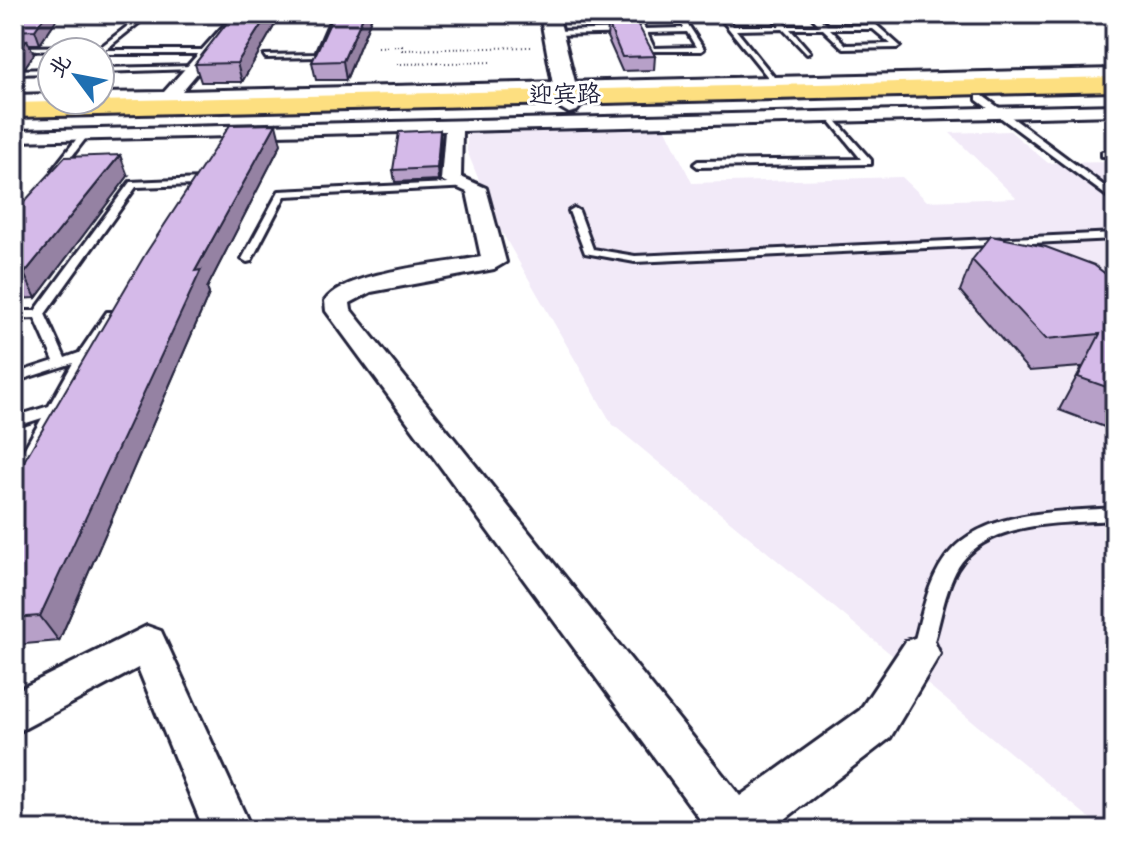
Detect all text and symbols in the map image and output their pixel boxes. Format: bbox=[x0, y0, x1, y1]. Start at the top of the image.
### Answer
north arrow bbox=[36, 36, 116, 116]
text: 北 bbox=[43, 50, 81, 85]
street label: 迎宾路 bbox=[529, 79, 601, 115]

